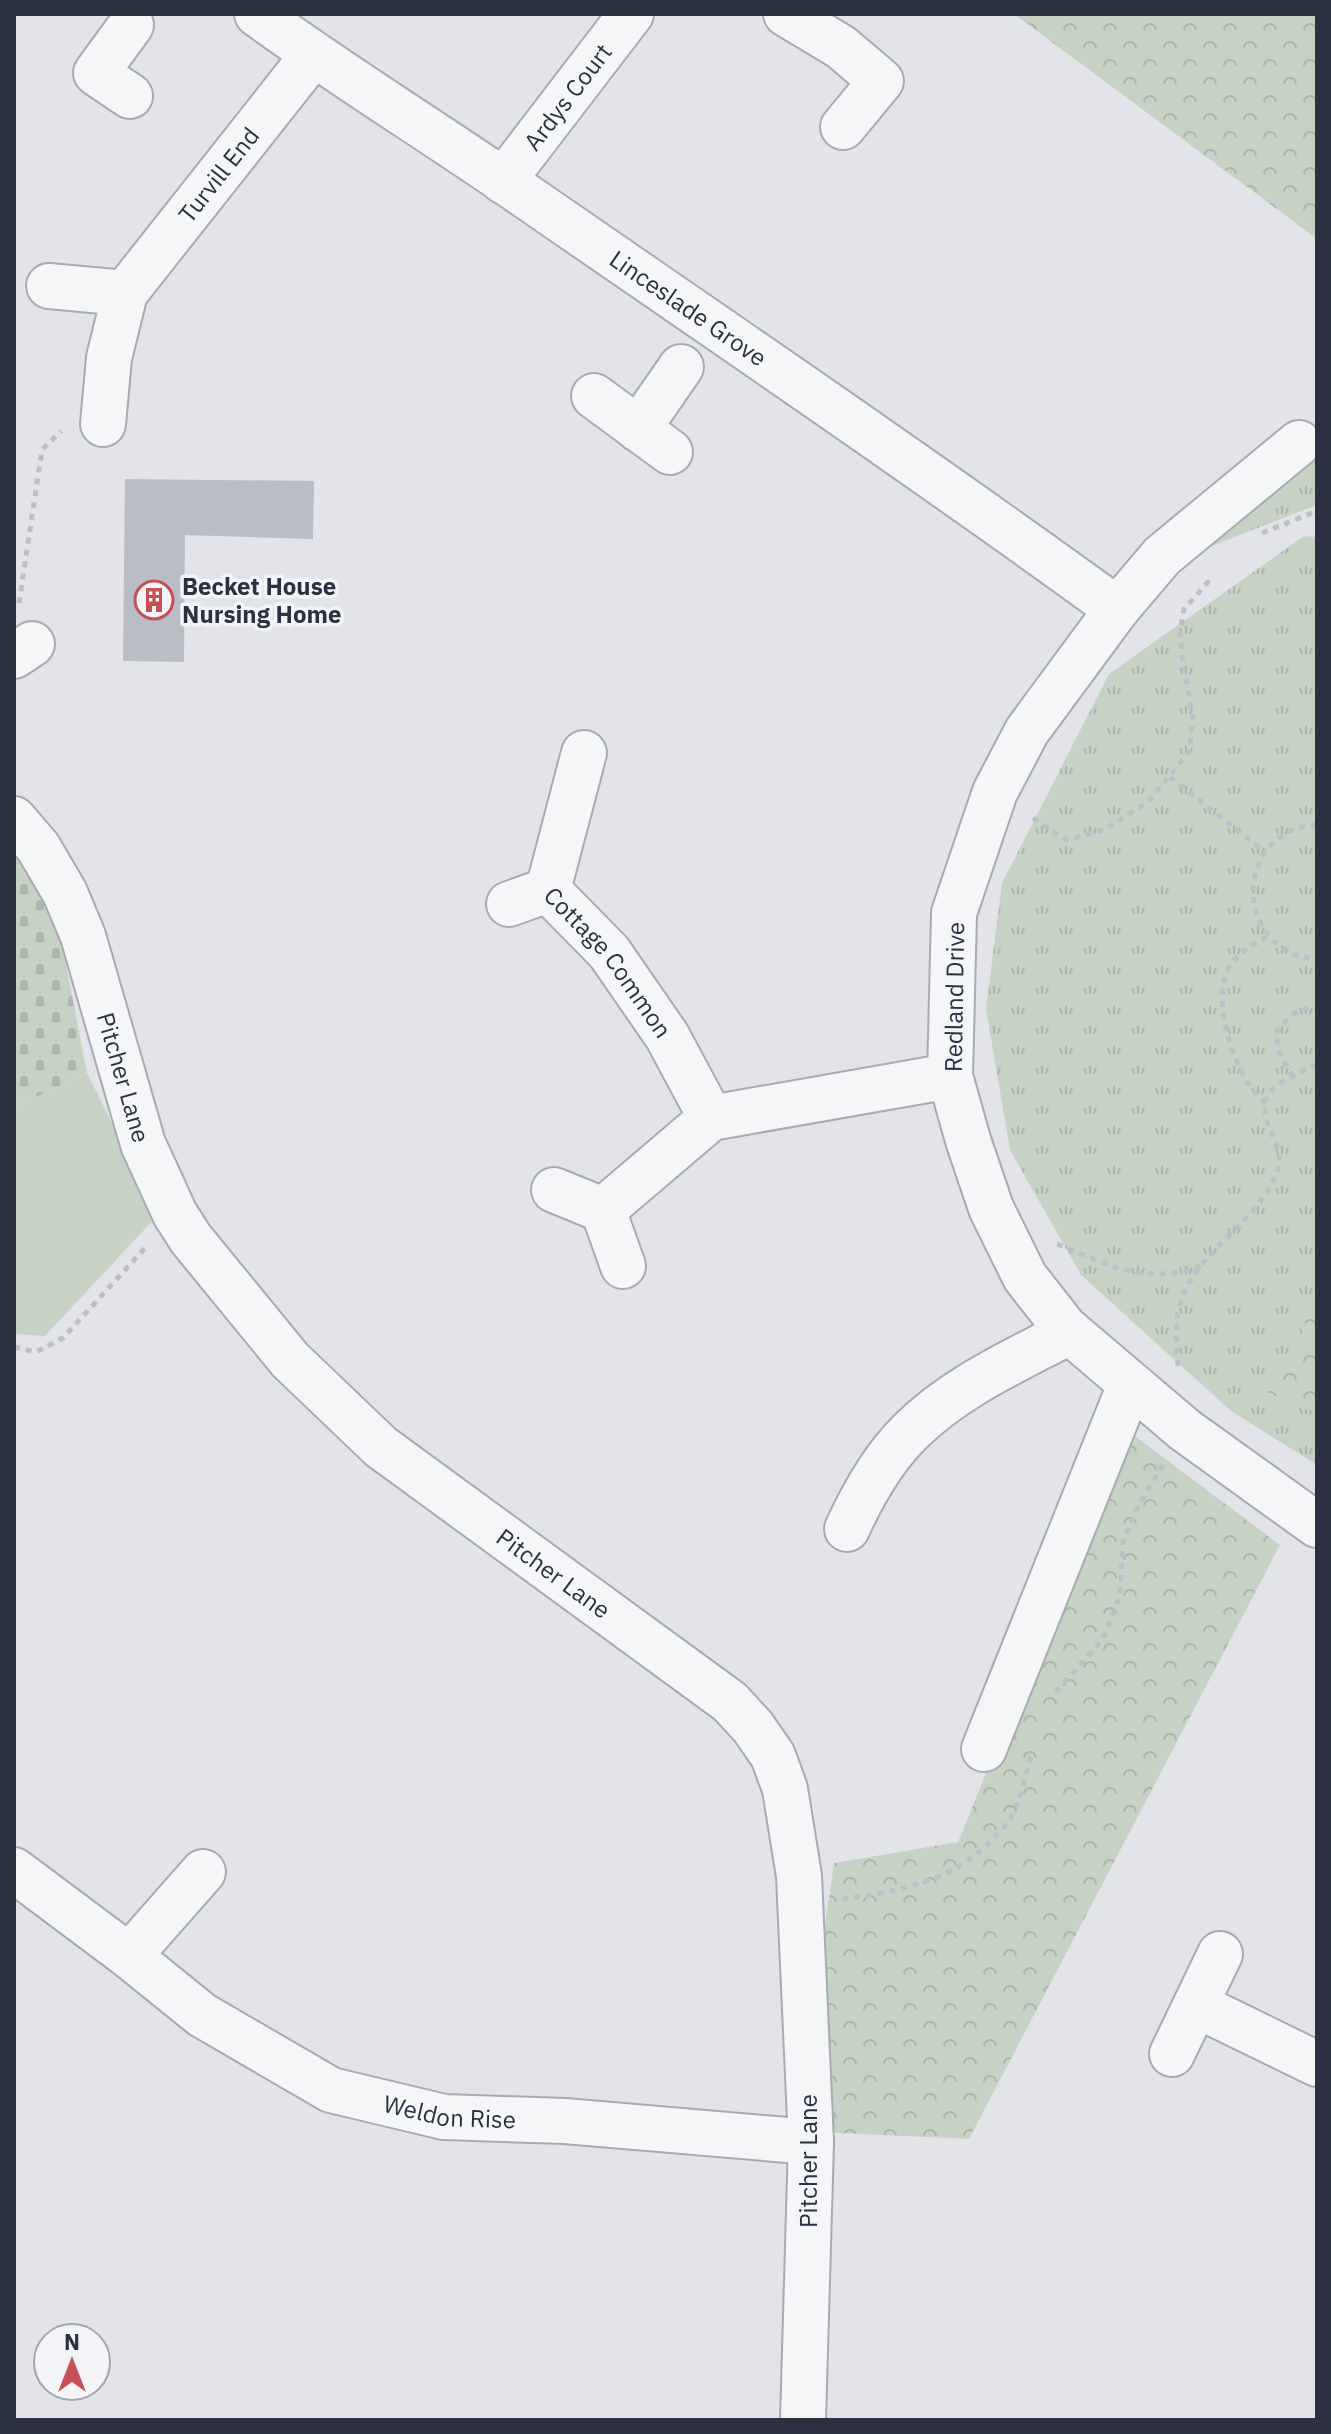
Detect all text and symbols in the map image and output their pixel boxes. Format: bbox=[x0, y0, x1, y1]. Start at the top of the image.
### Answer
street label: Ardys Court bbox=[516, 37, 619, 157]
street label: Turvill End bbox=[171, 120, 266, 229]
street label: Linceslade Grove bbox=[603, 243, 773, 373]
place label: Becket House Nursing Home bbox=[182, 570, 341, 630]
building icon: Becket House Nursing Home bbox=[133, 579, 175, 621]
street label: Cottage Common bbox=[537, 880, 679, 1044]
street label: Redland Drive bbox=[937, 922, 971, 1072]
street label: Pitcher Lane bbox=[90, 1009, 158, 1146]
street label: Pitcher Lane bbox=[490, 1521, 617, 1626]
street label: Weldon Rise bbox=[380, 2087, 516, 2135]
street label: Pitcher Lane bbox=[792, 2094, 824, 2228]
north arrow bbox=[32, 2322, 112, 2402]
text: N bbox=[64, 2327, 80, 2356]

